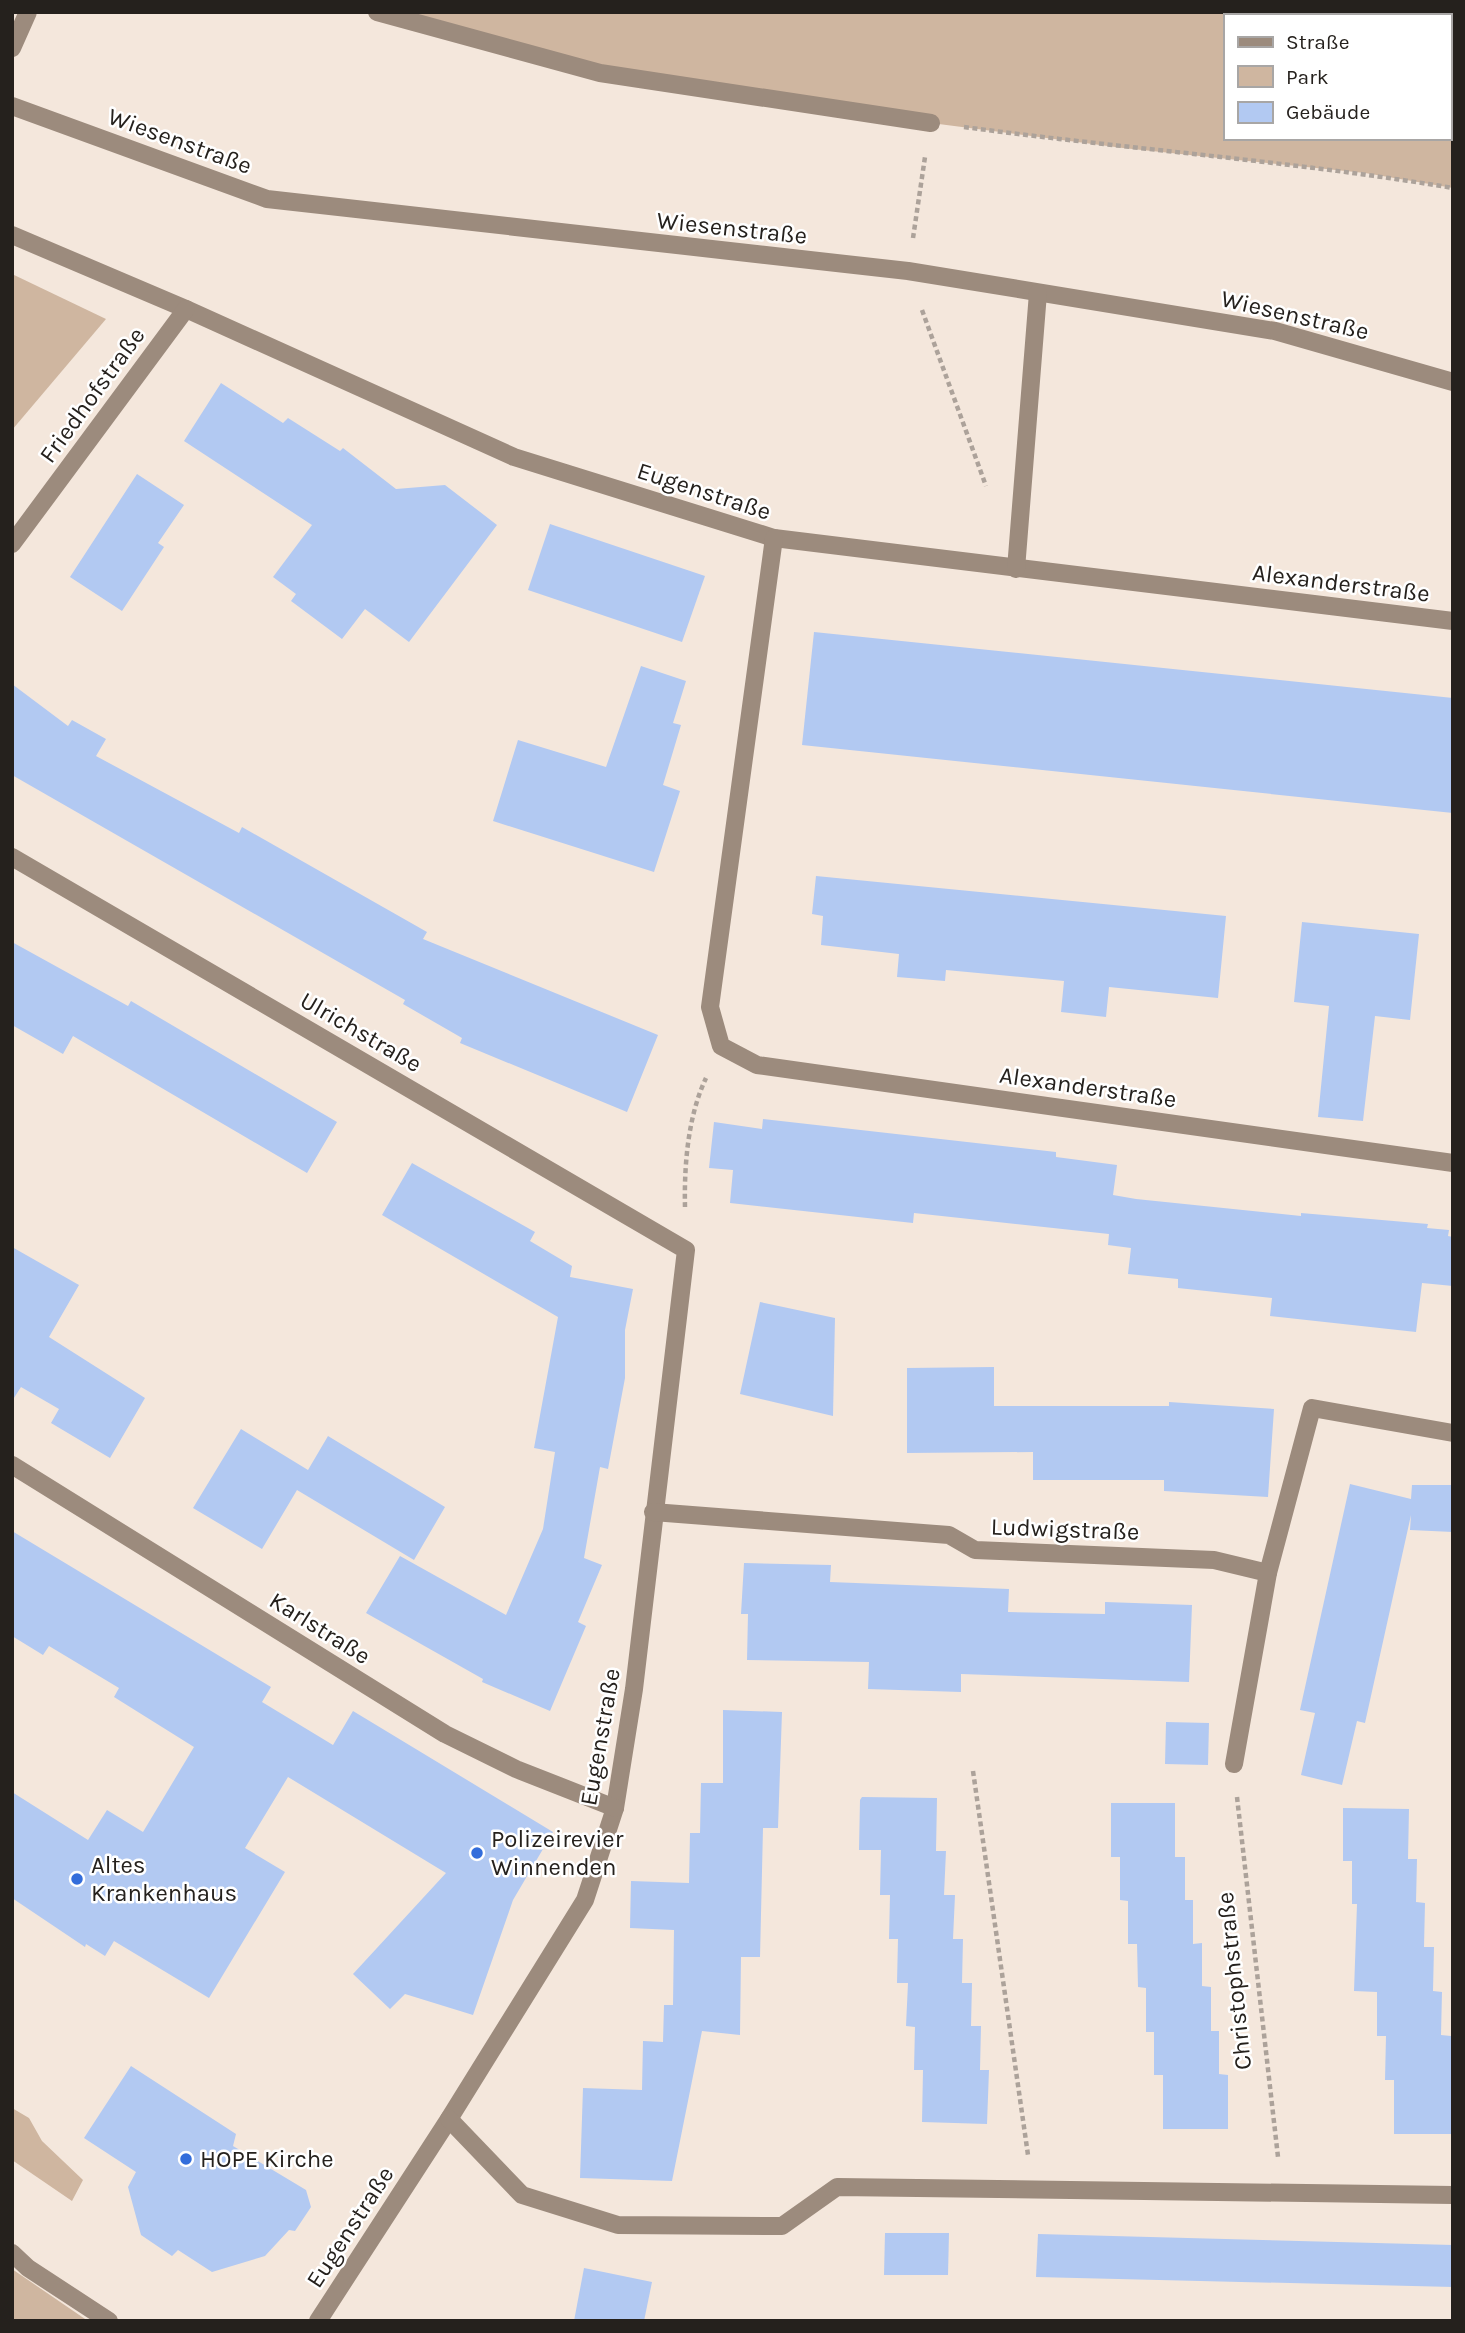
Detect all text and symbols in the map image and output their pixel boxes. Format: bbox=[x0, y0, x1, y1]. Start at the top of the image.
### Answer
legend bbox=[1224, 14, 1451, 140]
text: Straße bbox=[1286, 30, 1349, 54]
text: Park bbox=[1286, 65, 1329, 89]
text: Gebäude bbox=[1286, 100, 1370, 124]
street label: Wiesenstraße bbox=[104, 102, 256, 180]
street label: Wiesenstraße bbox=[655, 206, 809, 250]
street label: Wiesenstraße bbox=[1218, 284, 1372, 346]
street label: Friedhofstraße bbox=[33, 322, 151, 468]
street label: Eugenstraße bbox=[634, 456, 774, 526]
street label: Alexanderstraße bbox=[1251, 558, 1431, 608]
street label: Ulrichstraße bbox=[295, 986, 427, 1078]
street label: Alexanderstraße bbox=[998, 1061, 1178, 1113]
street label: Ludwigstraße bbox=[990, 1512, 1140, 1546]
street label: Karlstraße bbox=[264, 1586, 376, 1670]
street label: Eugenstraße bbox=[574, 1666, 626, 1808]
place label: Polizeirevier Winnenden bbox=[491, 1825, 624, 1881]
marker: Polizeirevier Winnenden bbox=[469, 1845, 485, 1861]
place label: Altes Krankenhaus bbox=[91, 1851, 237, 1907]
marker: Altes Krankenhaus bbox=[69, 1871, 85, 1887]
street label: Christophstraße bbox=[1211, 1891, 1257, 2071]
place label: HOPE Kirche bbox=[200, 2145, 334, 2173]
marker: HOPE Kirche bbox=[178, 2151, 194, 2167]
street label: Eugenstraße bbox=[300, 2161, 400, 2293]

